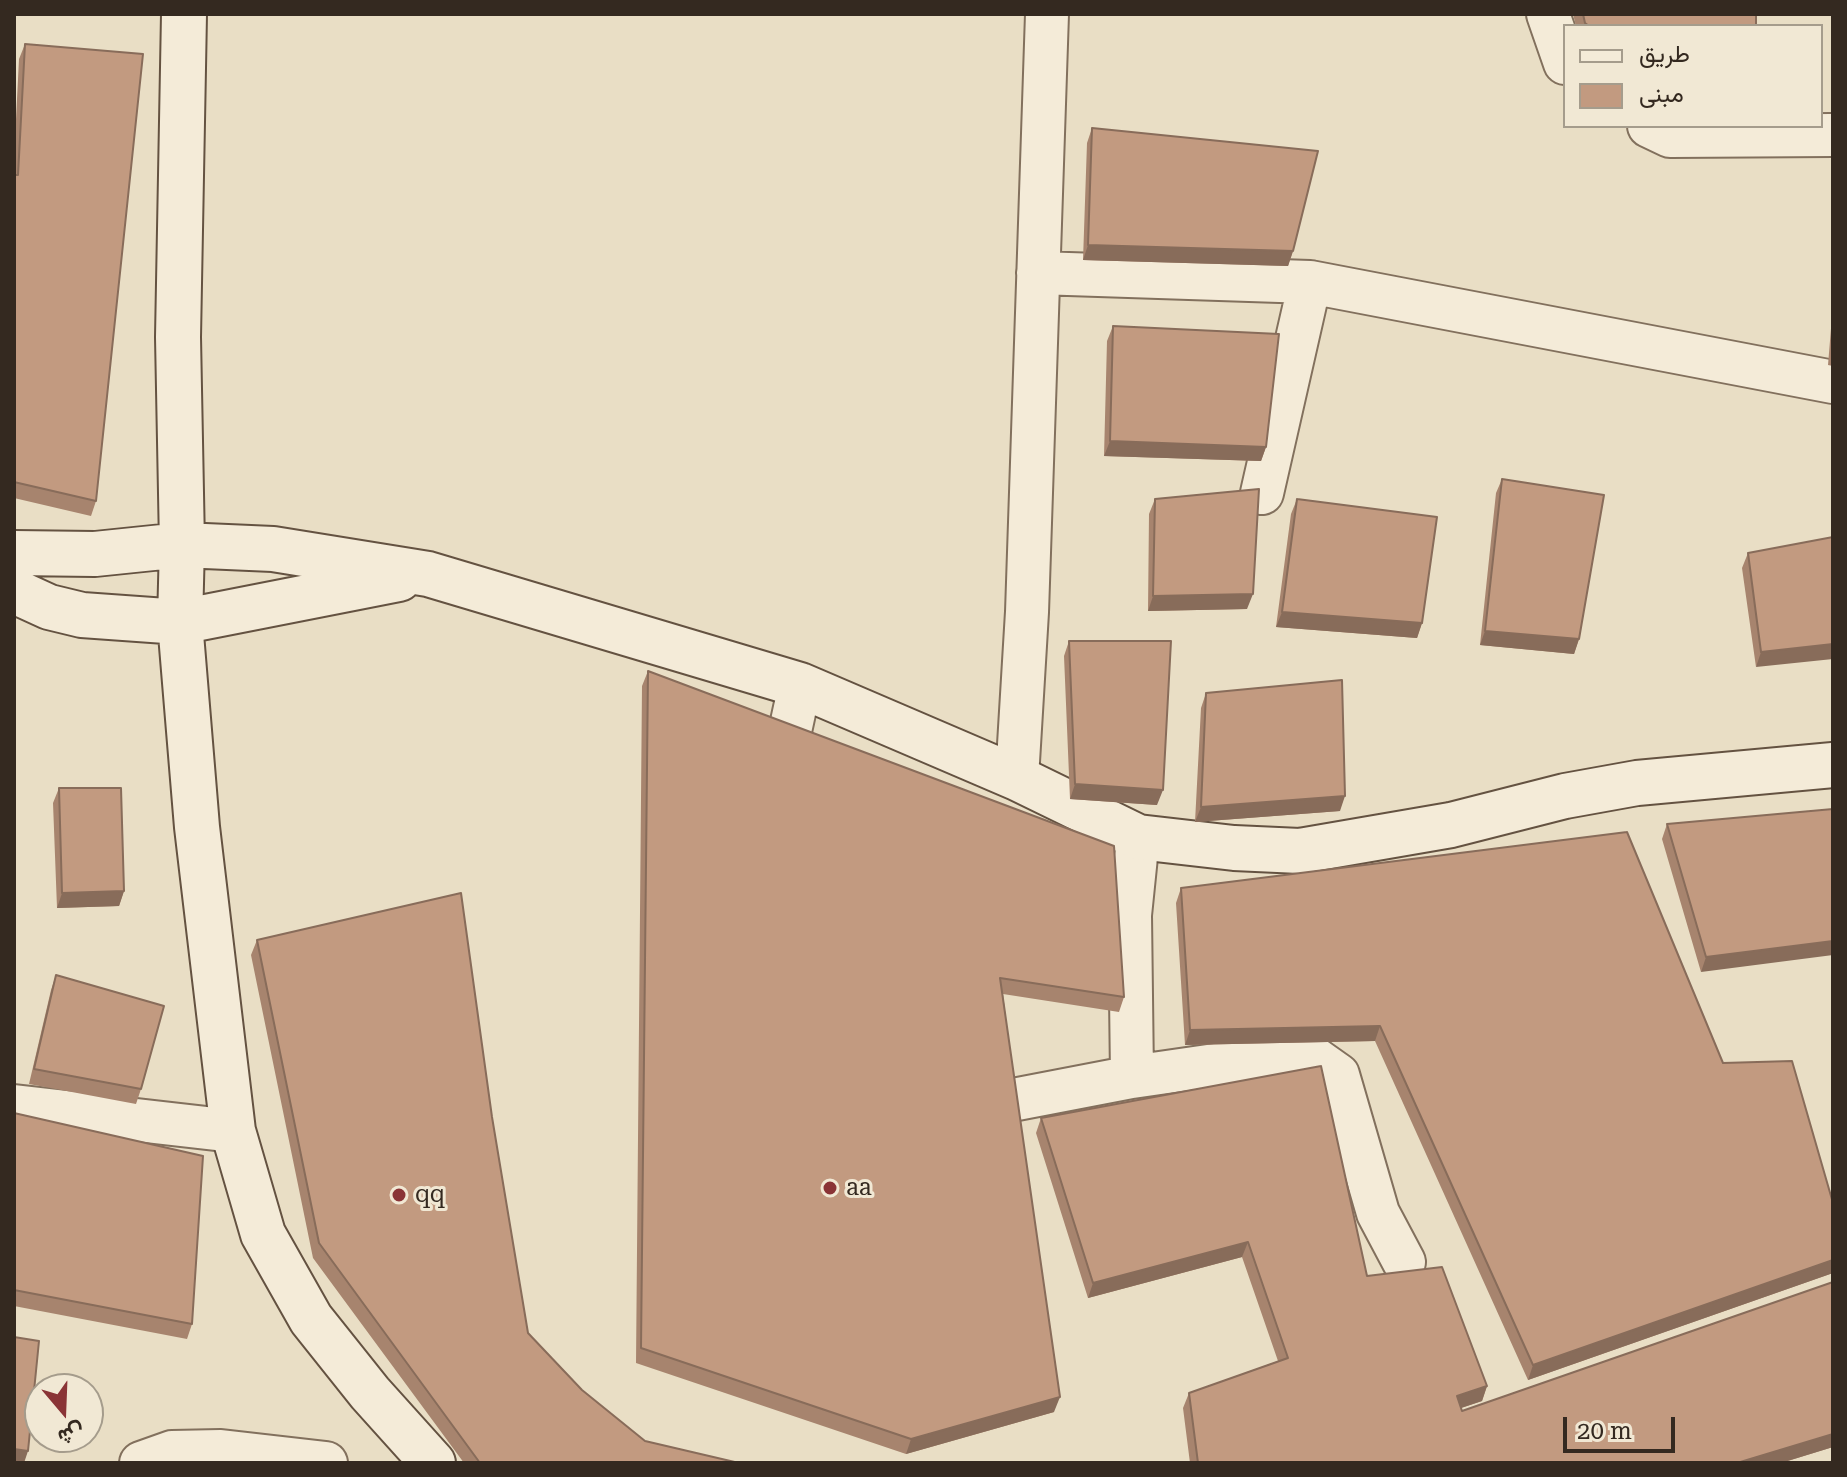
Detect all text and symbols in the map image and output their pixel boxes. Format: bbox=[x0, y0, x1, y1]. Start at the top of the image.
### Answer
legend bbox=[1563, 24, 1823, 128]
text: طريق bbox=[1639, 40, 1690, 68]
text: مبنى bbox=[1639, 80, 1684, 108]
place label: aa bbox=[846, 1174, 872, 1202]
marker: aa bbox=[821, 1179, 839, 1197]
place label: qq bbox=[415, 1181, 445, 1209]
marker: qq bbox=[390, 1186, 408, 1204]
north arrow bbox=[24, 1373, 104, 1453]
scale bar bbox=[1567, 1401, 1679, 1451]
text: 20 m bbox=[1577, 1417, 1632, 1445]
text: ش bbox=[55, 1418, 88, 1450]

